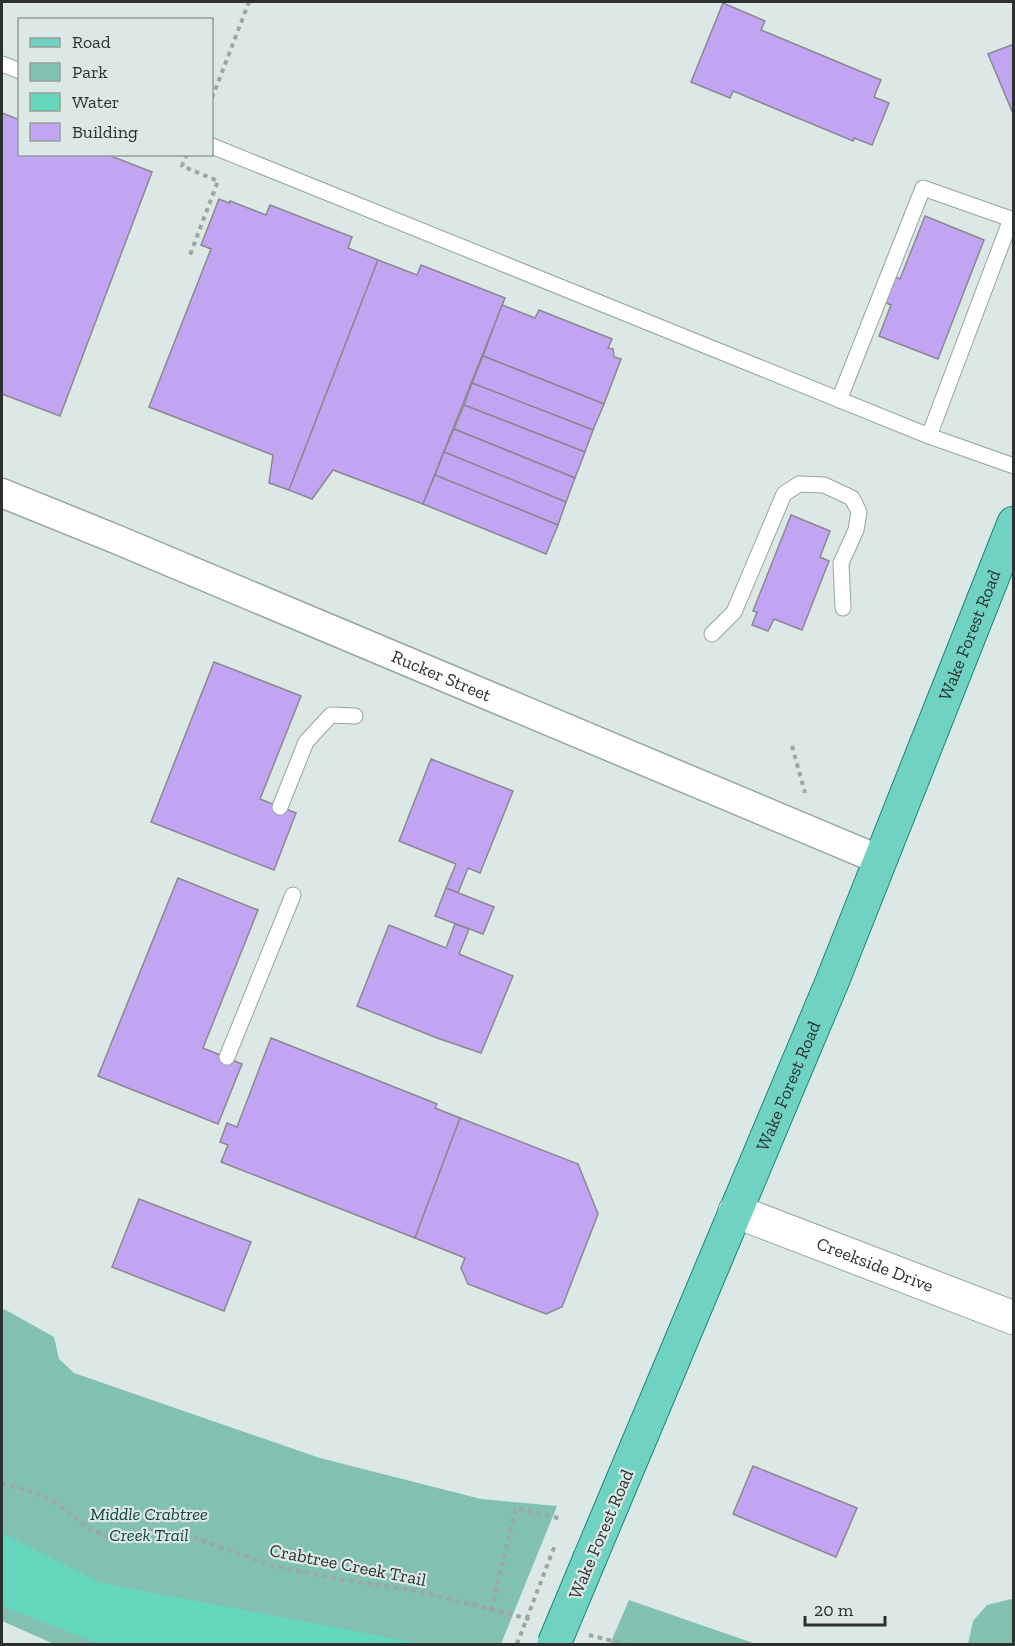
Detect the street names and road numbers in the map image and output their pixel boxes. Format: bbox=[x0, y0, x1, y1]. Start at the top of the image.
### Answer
street label: Wake Forest Road bbox=[934, 566, 1005, 704]
street label: Rucker Street bbox=[388, 645, 495, 707]
street label: Wake Forest Road bbox=[751, 1018, 825, 1154]
street label: Creekside Drive bbox=[814, 1232, 937, 1297]
street label: Wake Forest Road bbox=[564, 1466, 638, 1602]
street label: Crabtree Creek Trail bbox=[268, 1539, 428, 1591]

